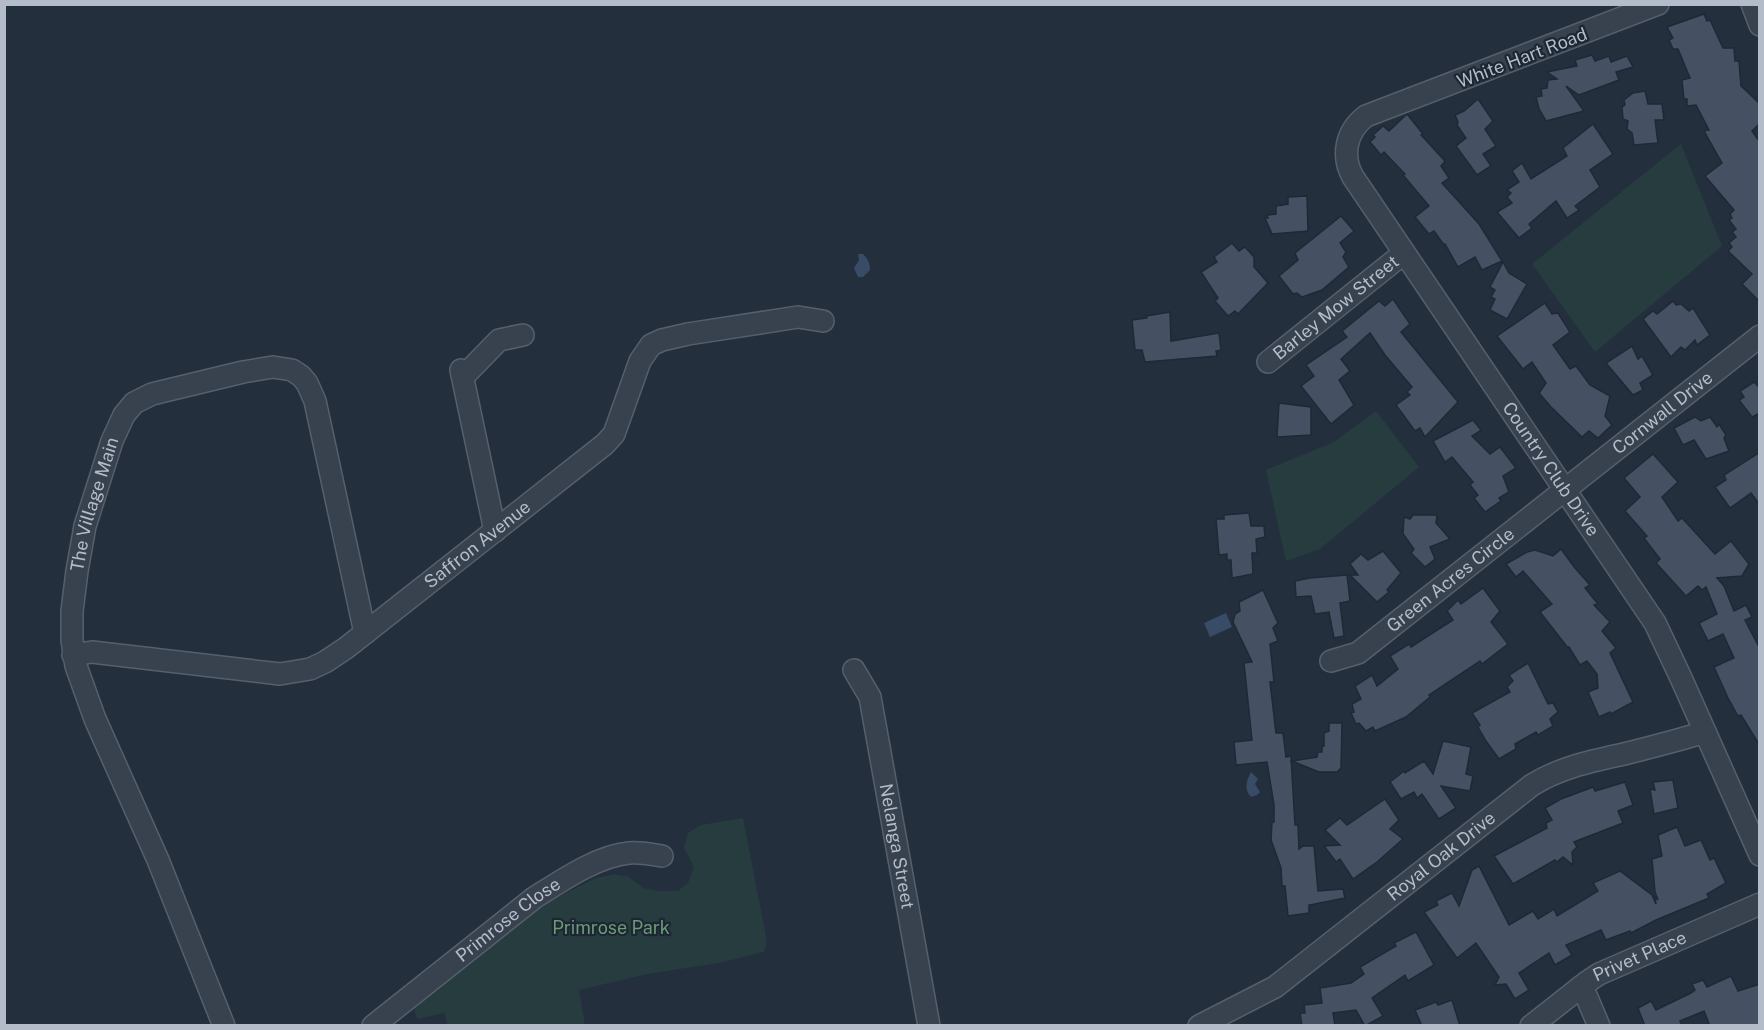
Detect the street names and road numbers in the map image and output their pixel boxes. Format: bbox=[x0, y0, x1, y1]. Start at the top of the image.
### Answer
street label: White Hart Road bbox=[1454, 23, 1590, 92]
street label: Barley Mow Street bbox=[1269, 251, 1403, 364]
street label: Cornwall Drive bbox=[1608, 367, 1716, 458]
street label: Country Club Drive bbox=[1498, 398, 1604, 540]
street label: The Village Main bbox=[66, 434, 123, 573]
street label: Saffron Avenue bbox=[420, 496, 534, 592]
street label: Green Acres Circle bbox=[1382, 523, 1518, 636]
street label: Nelanga Street bbox=[876, 782, 919, 911]
street label: Royal Oak Drive bbox=[1383, 807, 1499, 905]
street label: Primrose Close bbox=[451, 873, 564, 966]
street label: Privet Place bbox=[1590, 926, 1689, 985]

